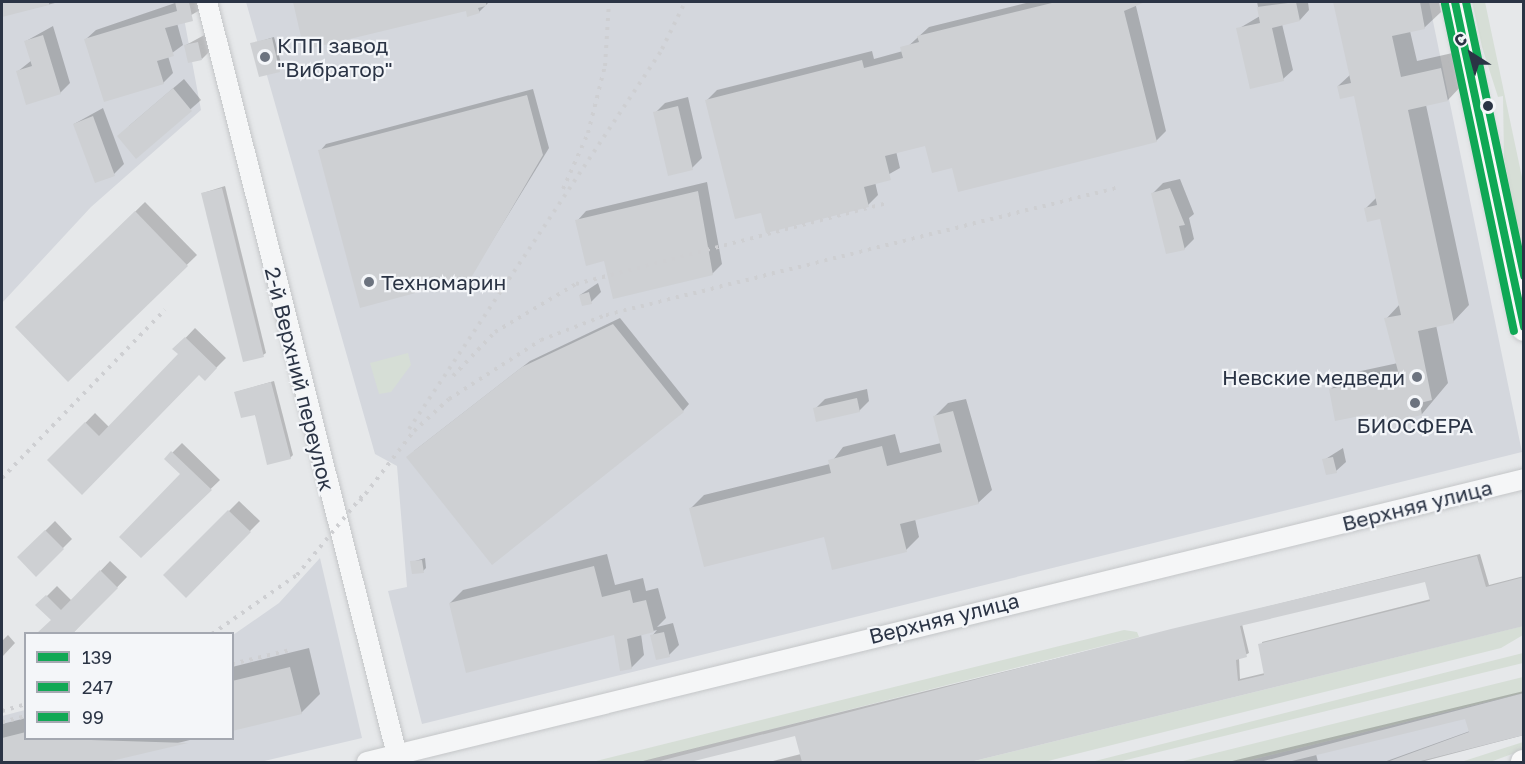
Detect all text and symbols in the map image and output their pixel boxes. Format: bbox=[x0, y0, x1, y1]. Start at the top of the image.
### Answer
north arrow bbox=[1441, 24, 1501, 84]
text: С bbox=[1450, 28, 1471, 51]
place label: КПП завод "Вибратор" bbox=[277, 32, 393, 82]
marker: КПП завод "Вибратор" bbox=[258, 50, 272, 64]
unlabelled marker bbox=[1482, 100, 1494, 112]
street label: 2-й Верхний переулок bbox=[260, 264, 340, 494]
place label: Техномарин bbox=[381, 269, 506, 295]
marker: Техномарин bbox=[362, 275, 376, 289]
place label: Невские медведи bbox=[1222, 364, 1405, 390]
marker: Невские медведи bbox=[1410, 370, 1424, 384]
marker: БИОСФЕРА bbox=[1408, 396, 1422, 410]
place label: БИОСФЕРА bbox=[1357, 412, 1473, 438]
street label: Верхняя улица bbox=[1339, 474, 1495, 536]
street label: Верхняя улица bbox=[866, 587, 1022, 649]
legend bbox=[24, 632, 234, 740]
text: 139 bbox=[82, 646, 112, 668]
text: 247 bbox=[82, 676, 113, 698]
text: 99 bbox=[82, 706, 104, 728]

